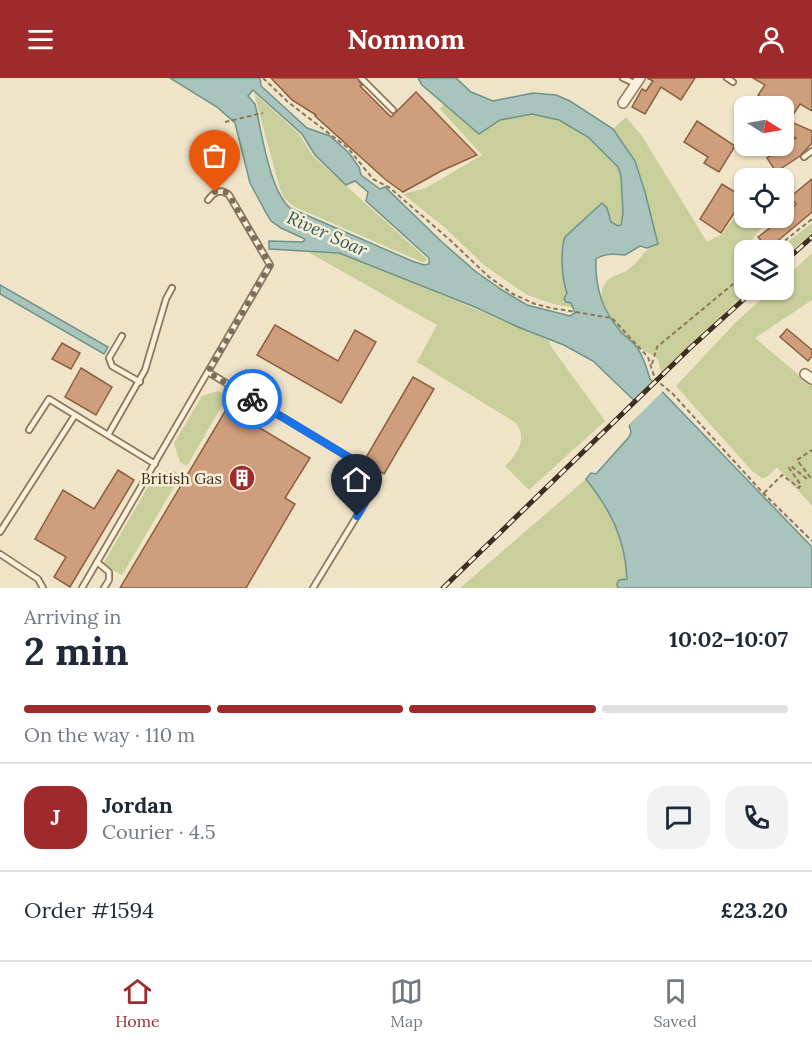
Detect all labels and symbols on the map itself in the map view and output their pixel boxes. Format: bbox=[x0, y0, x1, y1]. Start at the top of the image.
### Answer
north arrow bbox=[734, 96, 794, 156]
pin bbox=[189, 130, 240, 192]
water label: River Soar bbox=[283, 206, 372, 262]
courier bbox=[222, 369, 282, 429]
pin bbox=[331, 454, 382, 516]
building icon: British Gas bbox=[227, 463, 257, 493]
place label: British Gas bbox=[141, 468, 222, 488]

